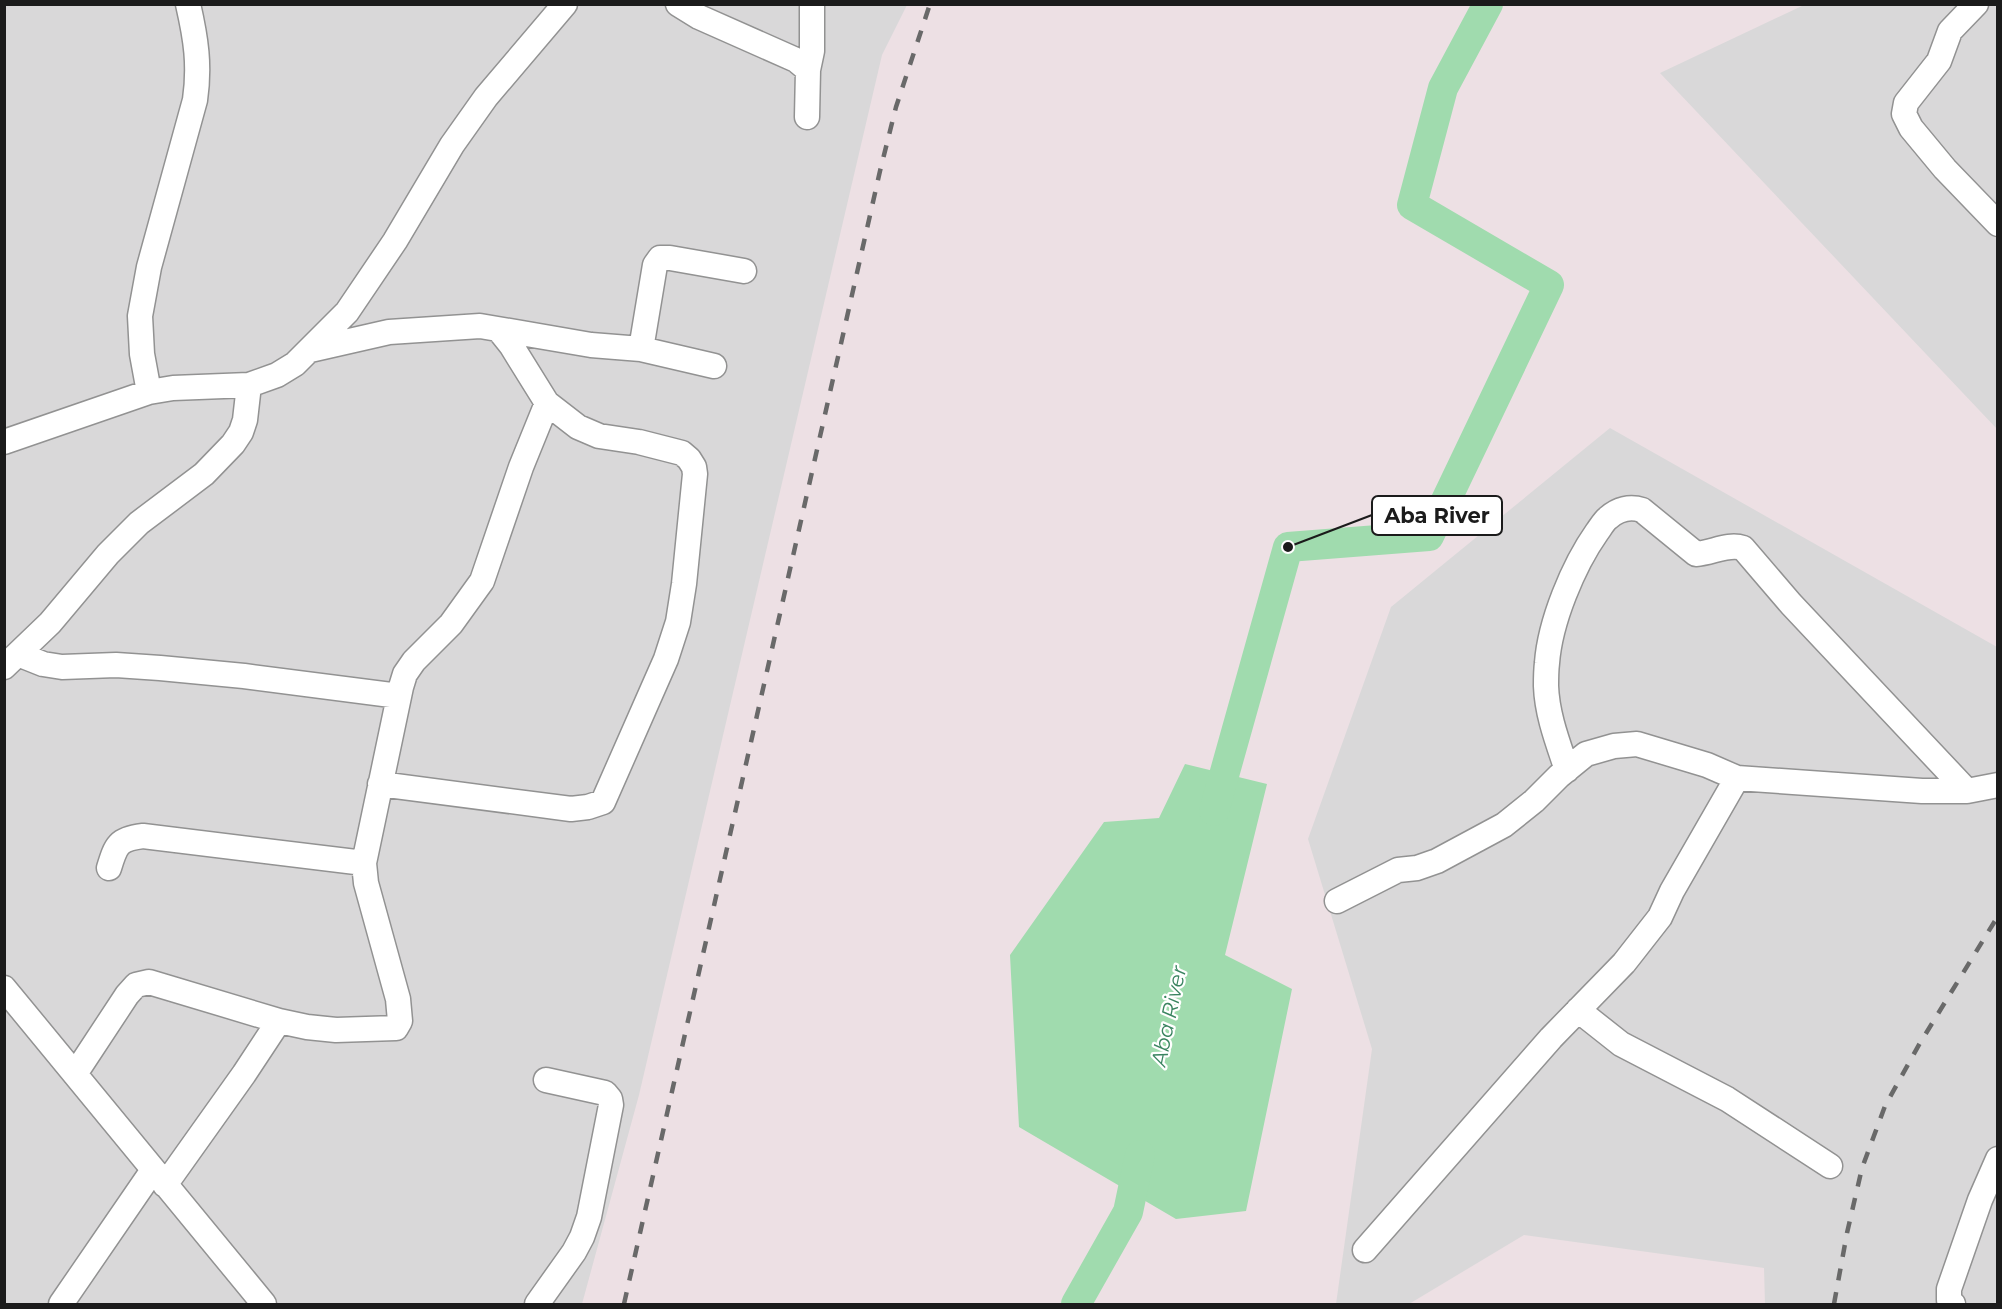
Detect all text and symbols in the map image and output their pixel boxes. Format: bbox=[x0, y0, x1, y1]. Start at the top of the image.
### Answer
callout: Aba River bbox=[1372, 496, 1502, 535]
text: Aba River bbox=[1383, 503, 1490, 528]
water label: Aba River bbox=[1145, 963, 1191, 1070]

